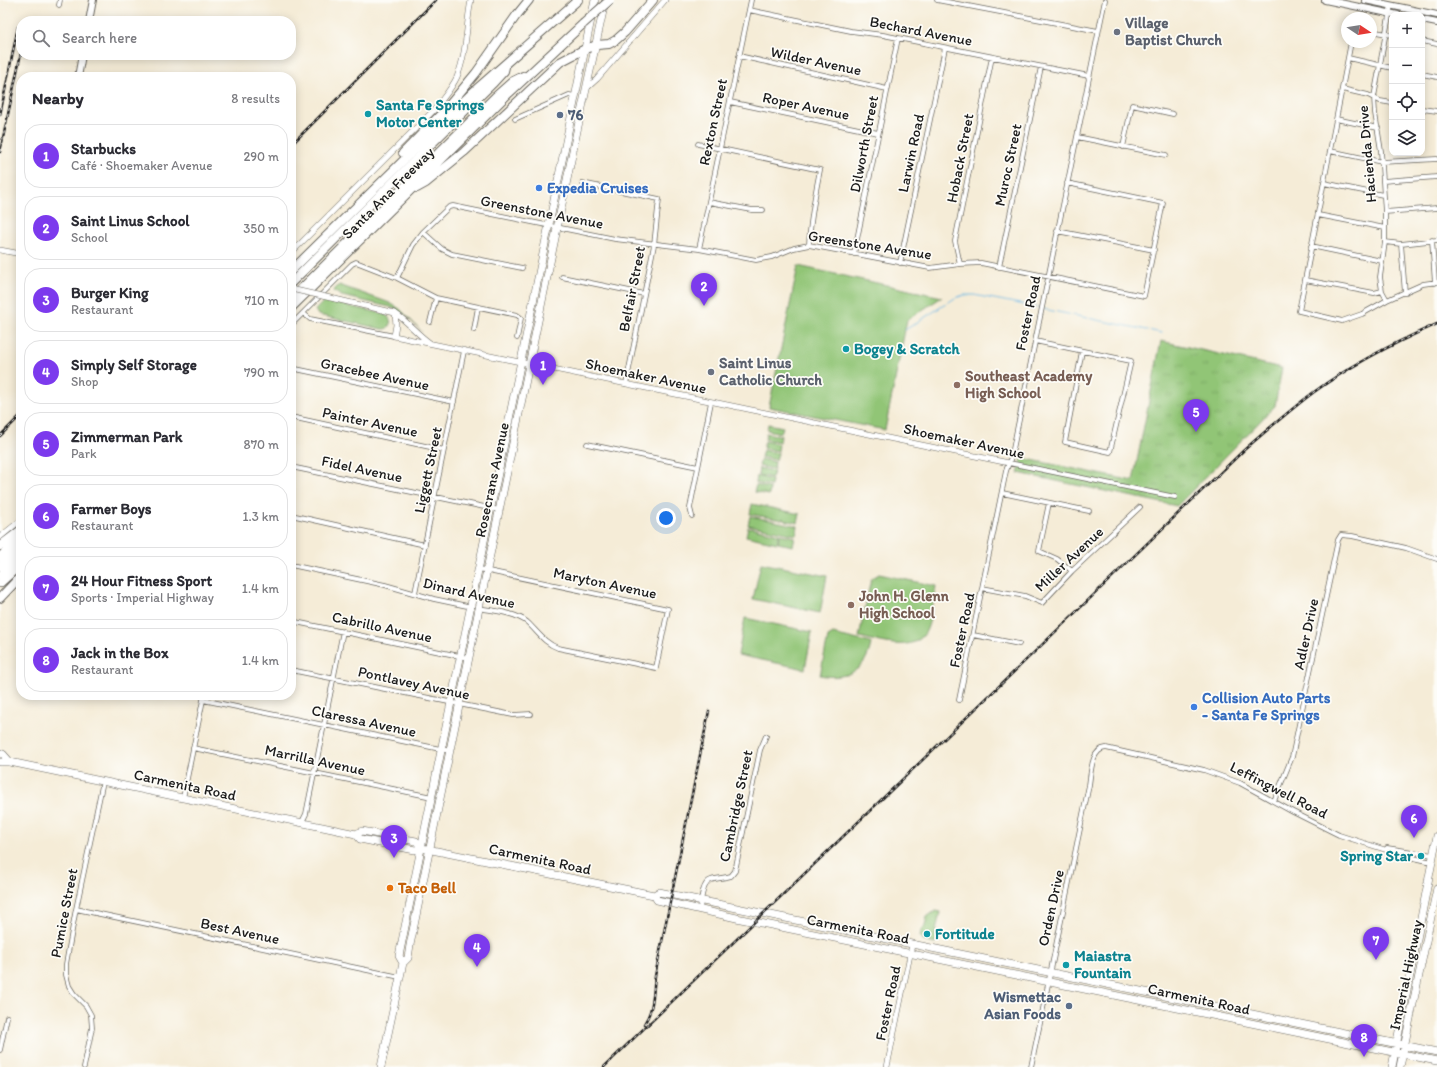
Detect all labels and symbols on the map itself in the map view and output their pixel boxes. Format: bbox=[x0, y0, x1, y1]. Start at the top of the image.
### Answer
street label: Bechard Avenue bbox=[868, 12, 974, 50]
north arrow bbox=[1341, 12, 1377, 48]
place label: Village Baptist Church bbox=[1125, 14, 1222, 50]
marker: Village Baptist Church bbox=[1112, 27, 1122, 37]
street label: Wilder Avenue bbox=[769, 43, 863, 79]
street label: Rexton Street bbox=[695, 77, 731, 167]
street label: Roper Avenue bbox=[761, 88, 851, 124]
street label: Dilworth Street bbox=[846, 94, 882, 194]
place label: Santa Fe Springs Motor Center bbox=[376, 96, 485, 131]
street label: Hacienda Drive bbox=[1354, 105, 1380, 203]
place label: 76 bbox=[567, 106, 583, 124]
marker: Santa Fe Springs Motor Center bbox=[363, 109, 373, 119]
marker: 76 bbox=[555, 110, 565, 120]
street label: Larwin Road bbox=[894, 111, 928, 194]
street label: Hoback Street bbox=[942, 111, 978, 204]
street label: Muroc Street bbox=[990, 122, 1026, 208]
street label: Santa Ana Freeway bbox=[338, 143, 438, 243]
place label: Expedia Cruises bbox=[547, 179, 649, 198]
marker: Expedia Cruises bbox=[534, 183, 544, 193]
street label: Greenstone Avenue bbox=[479, 191, 605, 233]
street label: Greenstone Avenue bbox=[807, 226, 933, 264]
street label: Belfair Street bbox=[615, 244, 649, 333]
pin: 2 bbox=[691, 273, 717, 306]
street label: Foster Road bbox=[1011, 273, 1045, 352]
place label: Bogey & Scratch bbox=[854, 340, 961, 359]
marker: Bogey & Scratch bbox=[841, 344, 851, 354]
pin: 1 bbox=[530, 352, 556, 385]
street label: Gracebee Avenue bbox=[319, 354, 431, 394]
street label: Shoemaker Avenue bbox=[584, 354, 708, 398]
place label: Saint Linus Catholic Church bbox=[719, 354, 822, 389]
marker: Saint Linus Catholic Church bbox=[706, 367, 716, 377]
place label: Southeast Academy High School bbox=[965, 367, 1093, 403]
marker: Southeast Academy High School bbox=[952, 380, 962, 390]
pin: 5 bbox=[1183, 399, 1209, 432]
street label: Painter Avenue bbox=[321, 403, 419, 441]
street label: Shoemaker Avenue bbox=[902, 419, 1026, 463]
street label: Rosecrans Avenue bbox=[471, 421, 513, 539]
street label: Liggett Street bbox=[410, 425, 446, 515]
street label: Fidel Avenue bbox=[320, 452, 404, 486]
your location bbox=[656, 508, 676, 528]
street label: Miller Avenue bbox=[1031, 523, 1107, 595]
street label: Maryton Avenue bbox=[552, 563, 658, 603]
street label: Dinard Avenue bbox=[421, 574, 517, 612]
place label: John H. Glenn High School bbox=[858, 587, 950, 623]
street label: Foster Road bbox=[945, 590, 979, 669]
street label: Adler Drive bbox=[1290, 597, 1322, 671]
marker: John H. Glenn High School bbox=[846, 600, 856, 610]
street label: Cabrillo Avenue bbox=[330, 608, 434, 646]
street label: Pontlavey Avenue bbox=[357, 662, 471, 704]
place label: Collision Auto Parts - Santa Fe Springs bbox=[1202, 689, 1331, 725]
street label: Claressa Avenue bbox=[310, 701, 418, 741]
marker: Collision Auto Parts - Santa Fe Springs bbox=[1189, 702, 1199, 712]
street label: Marrilla Avenue bbox=[263, 741, 367, 779]
street label: Cambridge Street bbox=[715, 748, 757, 864]
street label: Leffingwell Road bbox=[1227, 758, 1331, 822]
street label: Carmenita Road bbox=[132, 765, 238, 805]
pin: 6 bbox=[1401, 805, 1427, 838]
pin: 3 bbox=[381, 825, 407, 858]
street label: Carmenita Road bbox=[487, 839, 593, 879]
place label: Spring Star bbox=[1340, 847, 1414, 866]
marker: Spring Star bbox=[1416, 851, 1426, 861]
street label: Pumice Street bbox=[47, 866, 82, 959]
street label: Orden Drive bbox=[1034, 868, 1068, 948]
place label: Taco Bell bbox=[397, 879, 457, 897]
marker: Taco Bell bbox=[385, 883, 395, 893]
street label: Carmenita Road bbox=[805, 910, 911, 948]
street label: Best Avenue bbox=[199, 914, 281, 948]
street label: Imperial Highway bbox=[1386, 918, 1426, 1032]
place label: Fortitude bbox=[935, 925, 995, 943]
pin: 7 bbox=[1363, 927, 1389, 960]
marker: Fortitude bbox=[922, 929, 932, 939]
pin: 4 bbox=[464, 934, 490, 967]
place label: Maiastra Fountain bbox=[1074, 947, 1132, 982]
marker: Maiastra Fountain bbox=[1061, 960, 1071, 970]
street label: Foster Road bbox=[871, 963, 905, 1042]
street label: Carmenita Road bbox=[1146, 979, 1252, 1019]
place label: Wismettac Asian Foods bbox=[983, 988, 1061, 1023]
marker: Wismettac Asian Foods bbox=[1064, 1001, 1074, 1011]
pin: 8 bbox=[1351, 1024, 1377, 1057]

